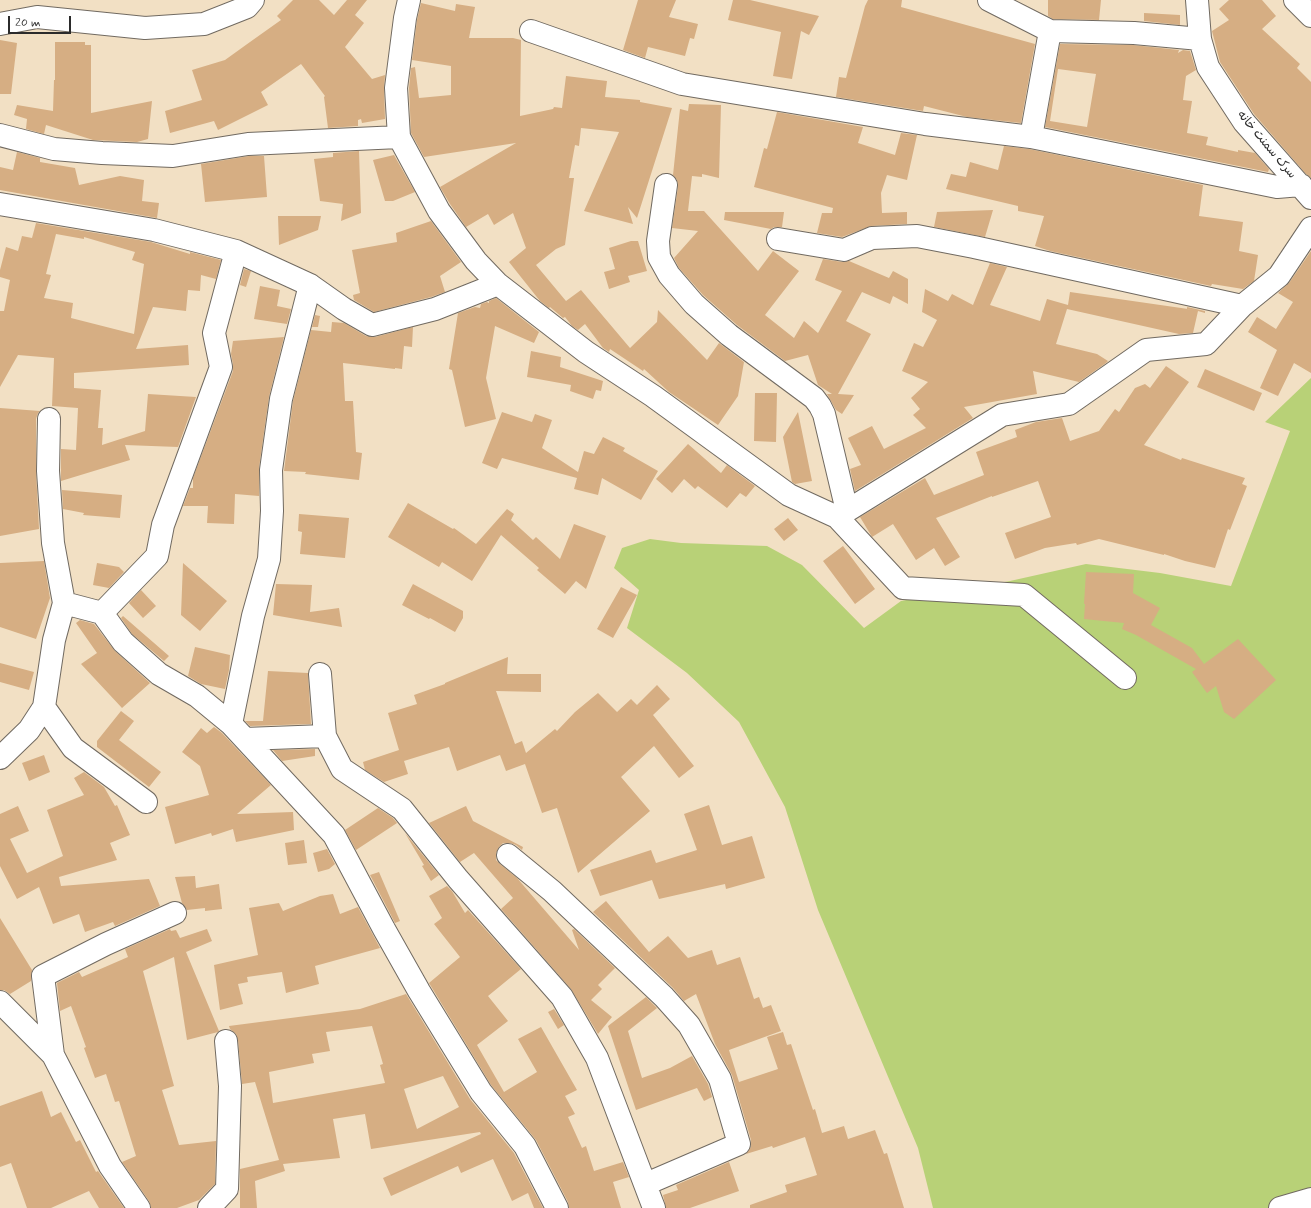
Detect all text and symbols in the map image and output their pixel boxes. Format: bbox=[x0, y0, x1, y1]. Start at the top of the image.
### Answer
scale bar bbox=[10, 8, 73, 34]
text: 20 m bbox=[15, 15, 41, 31]
street label: سرک سمنت خانه bbox=[1233, 108, 1299, 182]

